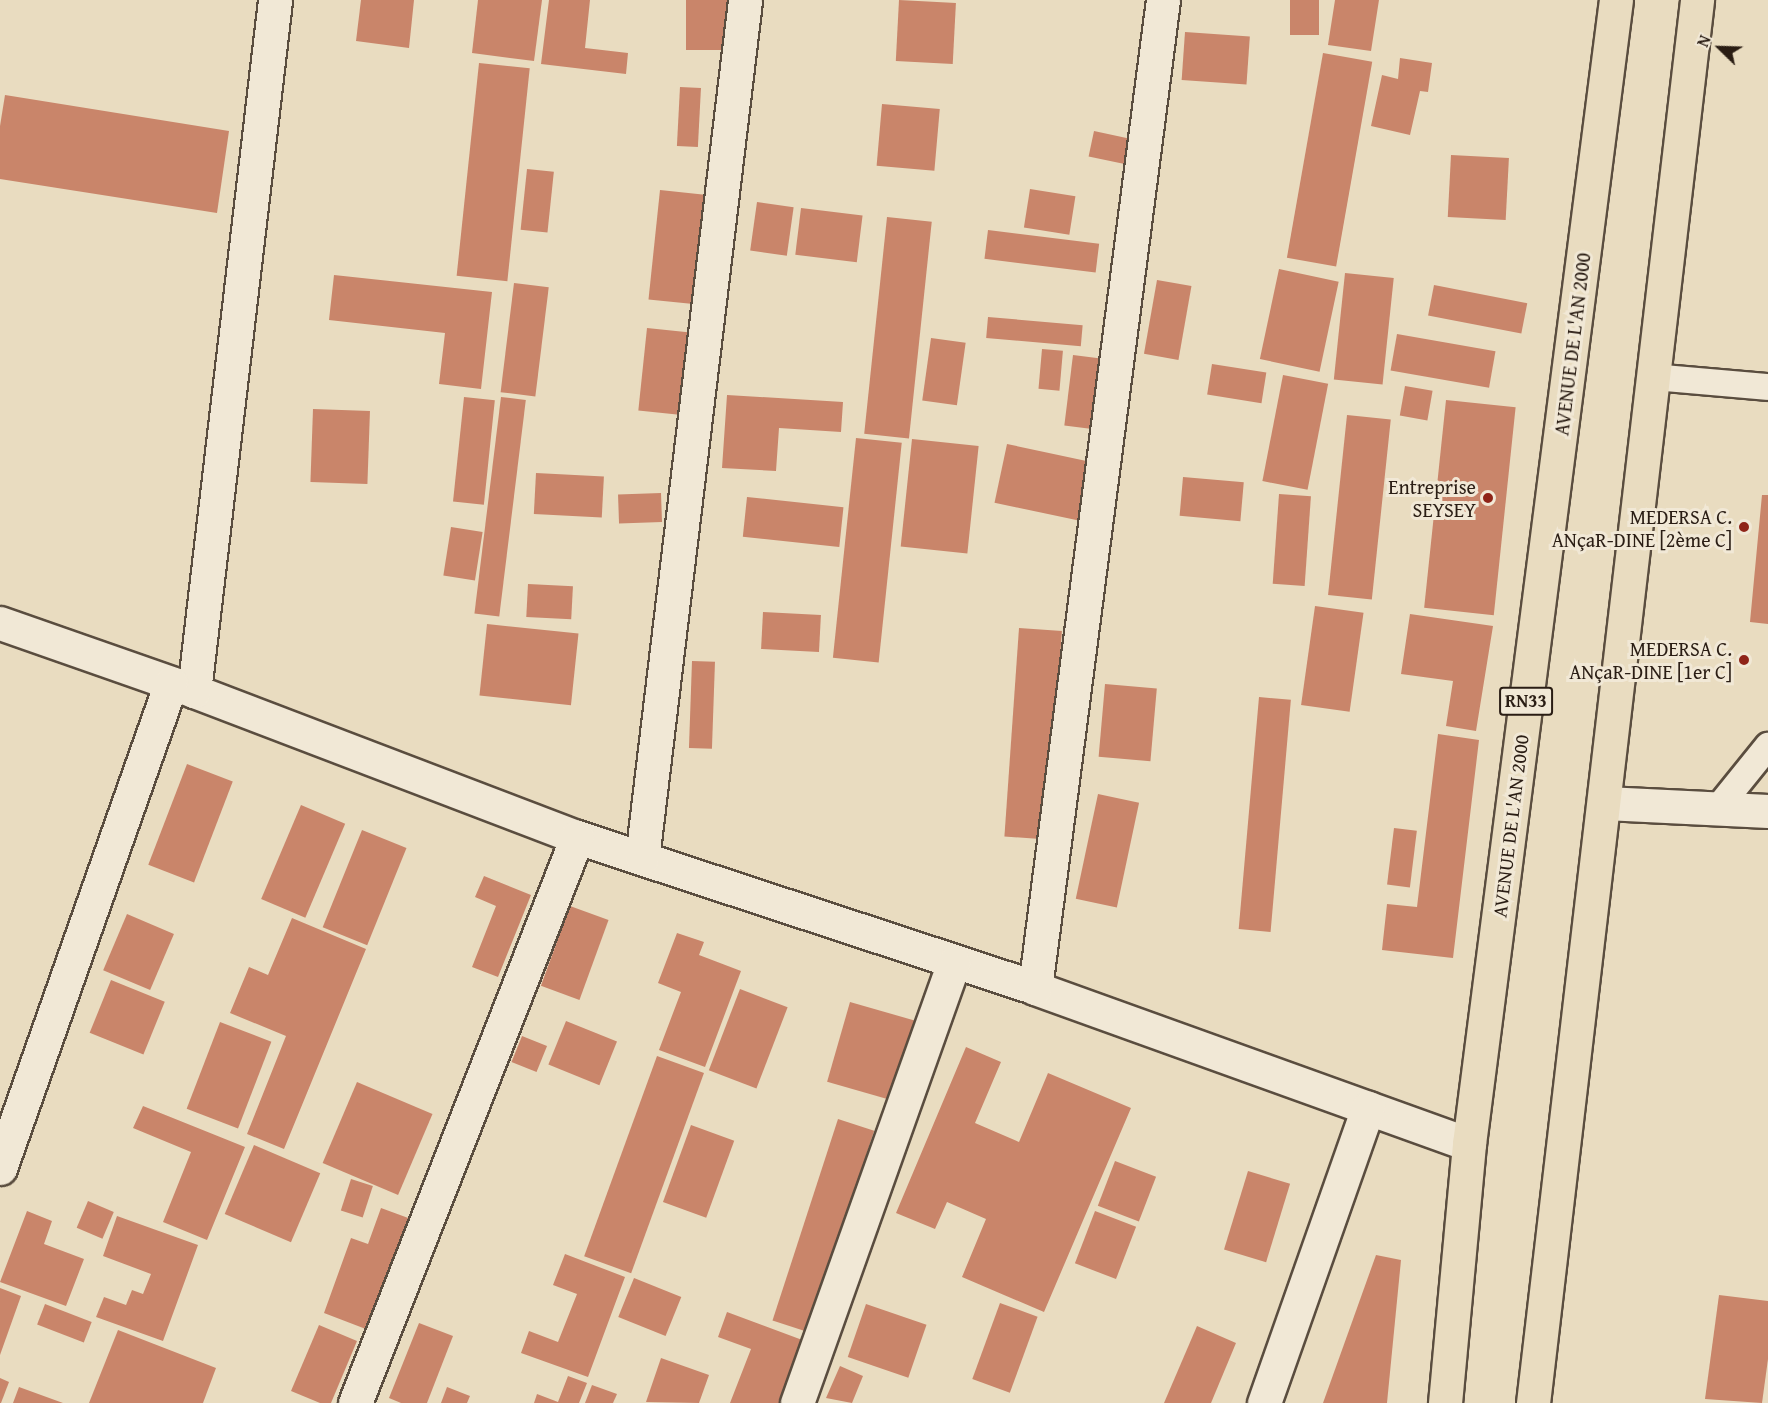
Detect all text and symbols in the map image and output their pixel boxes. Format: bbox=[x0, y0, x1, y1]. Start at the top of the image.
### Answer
north arrow bbox=[1690, 18, 1750, 78]
text: N bbox=[1690, 31, 1717, 51]
street label: AVENUE DE L'AN 2000 bbox=[1549, 251, 1595, 437]
place label: Entreprise SEYSEY bbox=[1388, 474, 1476, 521]
marker: Entreprise SEYSEY bbox=[1481, 491, 1495, 505]
place label: MEDERSA C. ANçaR-DINE [2ème C] bbox=[1552, 504, 1732, 551]
marker: MEDERSA C. ANçaR-DINE [2ème C] bbox=[1737, 520, 1751, 534]
place label: MEDERSA C. ANçaR-DINE [1er C] bbox=[1569, 636, 1732, 683]
marker: MEDERSA C. ANçaR-DINE [1er C] bbox=[1737, 653, 1751, 667]
road number: RN33 bbox=[1499, 686, 1553, 716]
street label: AVENUE DE L'AN 2000 bbox=[1487, 733, 1533, 919]

